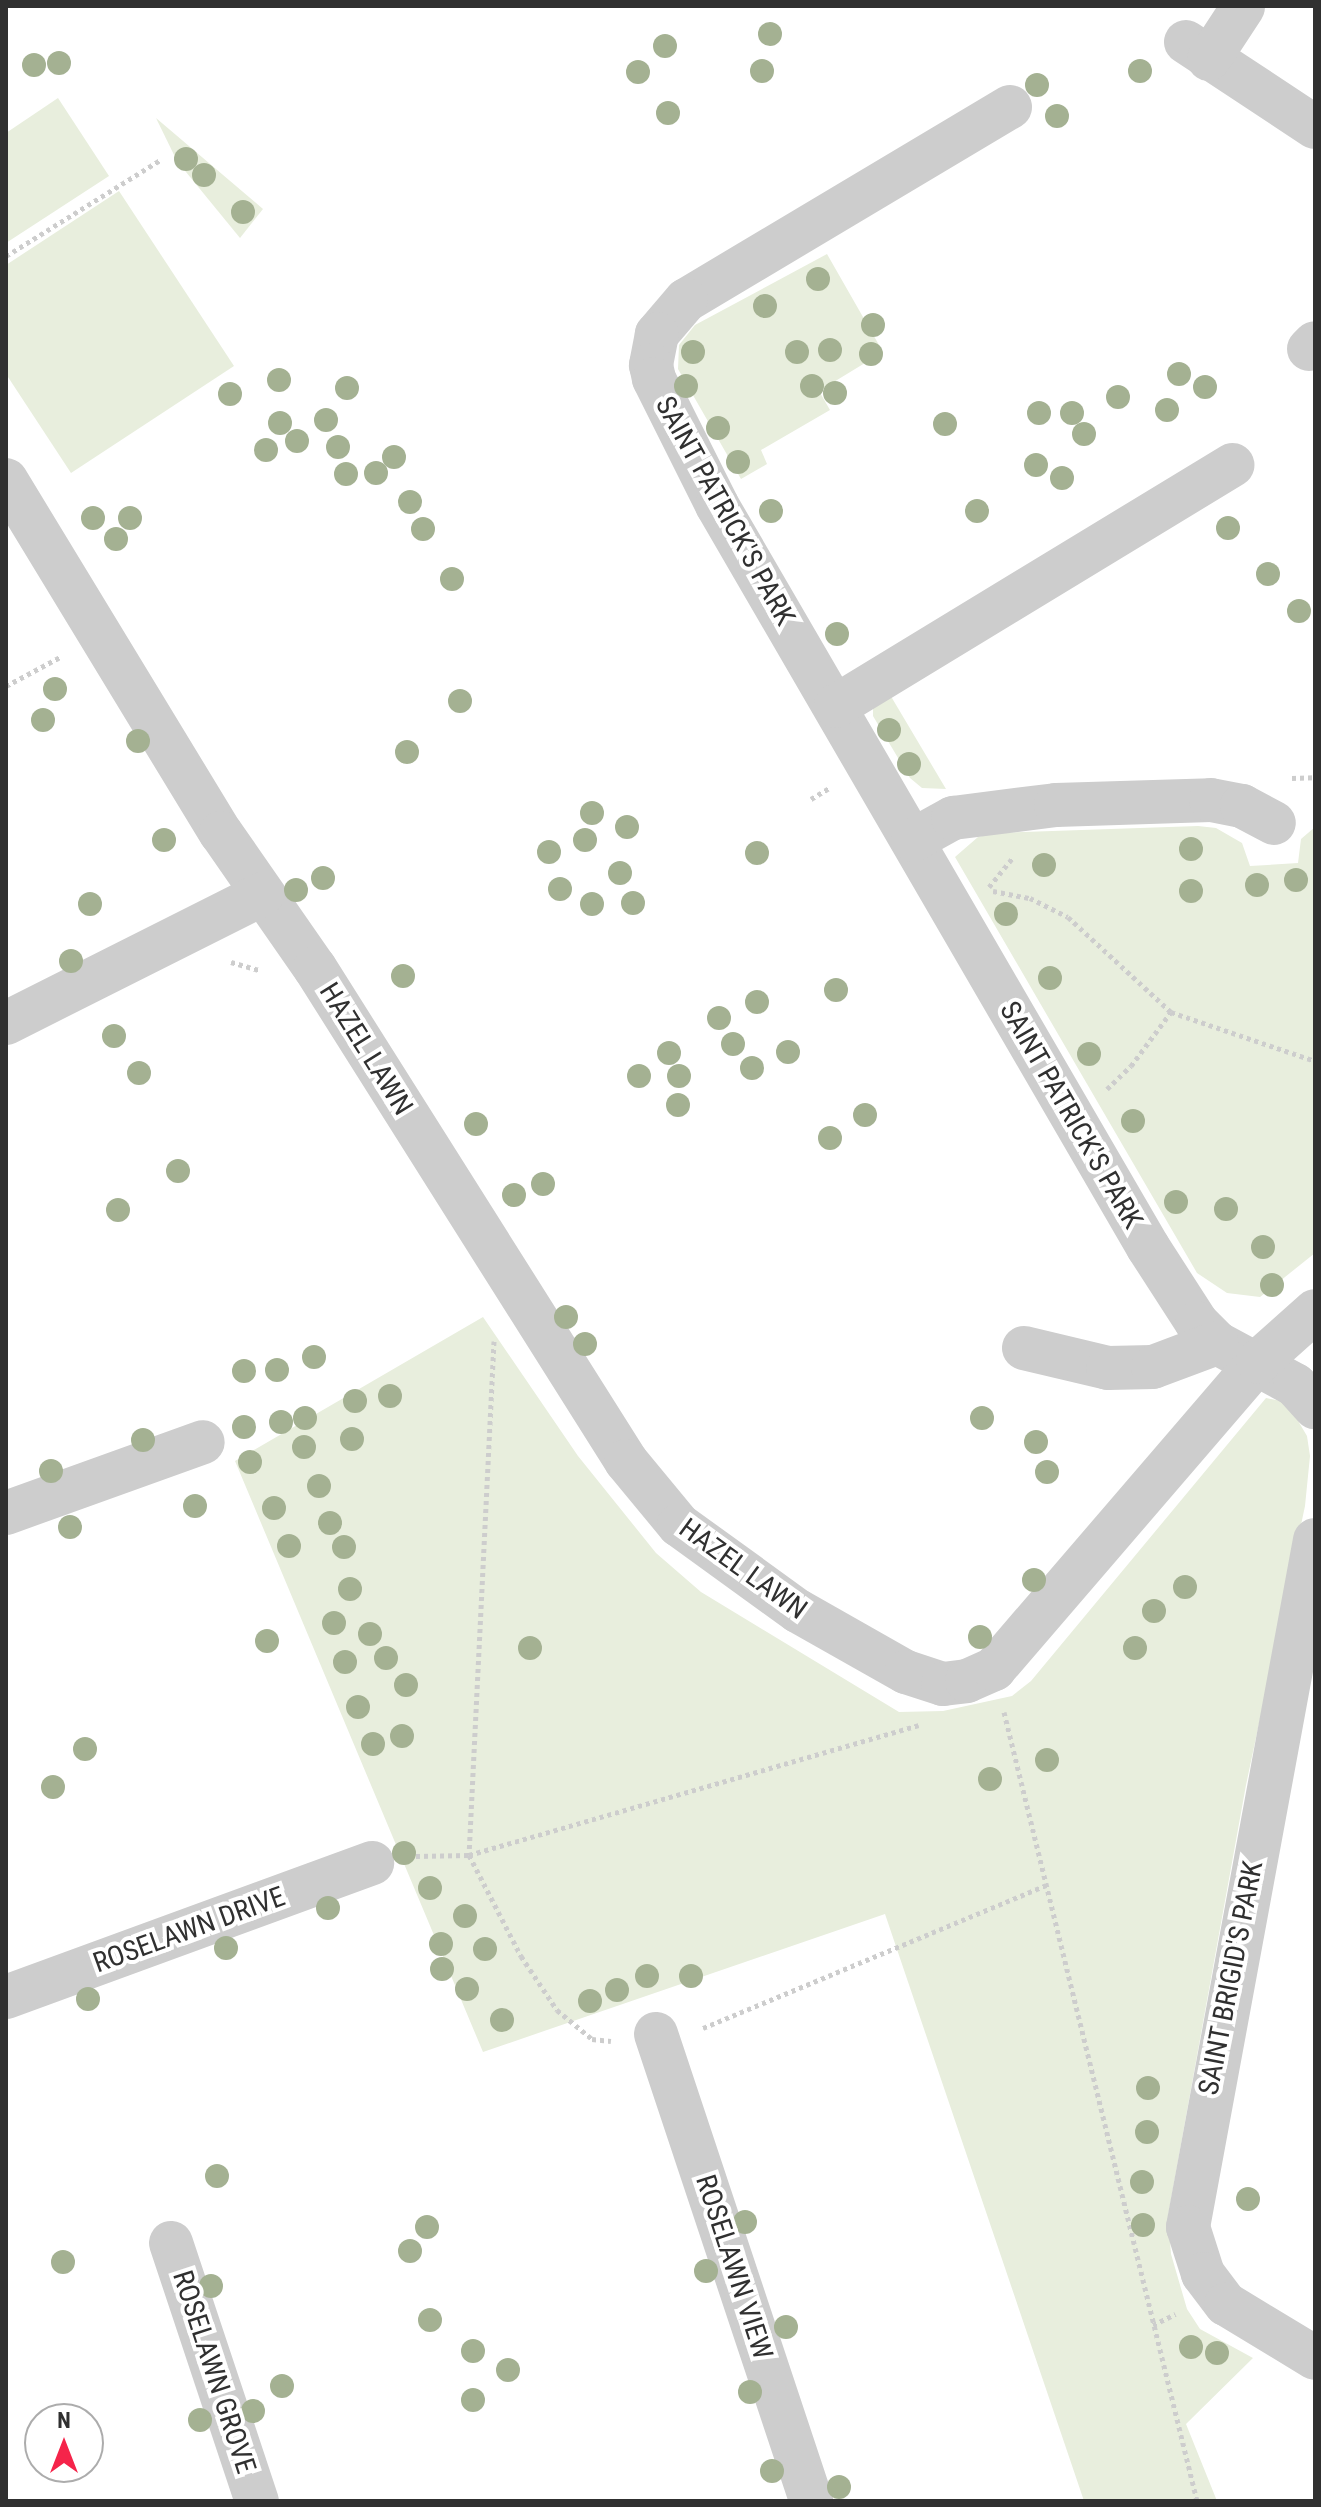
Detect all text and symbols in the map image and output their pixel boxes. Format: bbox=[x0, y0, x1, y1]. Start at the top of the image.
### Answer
street label: SAINT PATRICK'S PARK bbox=[648, 390, 802, 632]
street label: HAZEL LAWN bbox=[312, 977, 420, 1121]
street label: SAINT PATRICK'S PARK bbox=[992, 995, 1150, 1235]
street label: HAZEL LAWN bbox=[673, 1511, 813, 1627]
street label: SAINT BRIGID'S PARK bbox=[1192, 1858, 1270, 2098]
street label: ROSELAWN DRIVE bbox=[89, 1880, 289, 1980]
street label: ROSELAWN VIEW bbox=[688, 2171, 780, 2363]
street label: ROSELAWN GROVE bbox=[165, 2266, 263, 2478]
north arrow bbox=[24, 2403, 104, 2483]
text: N bbox=[57, 2408, 71, 2433]

